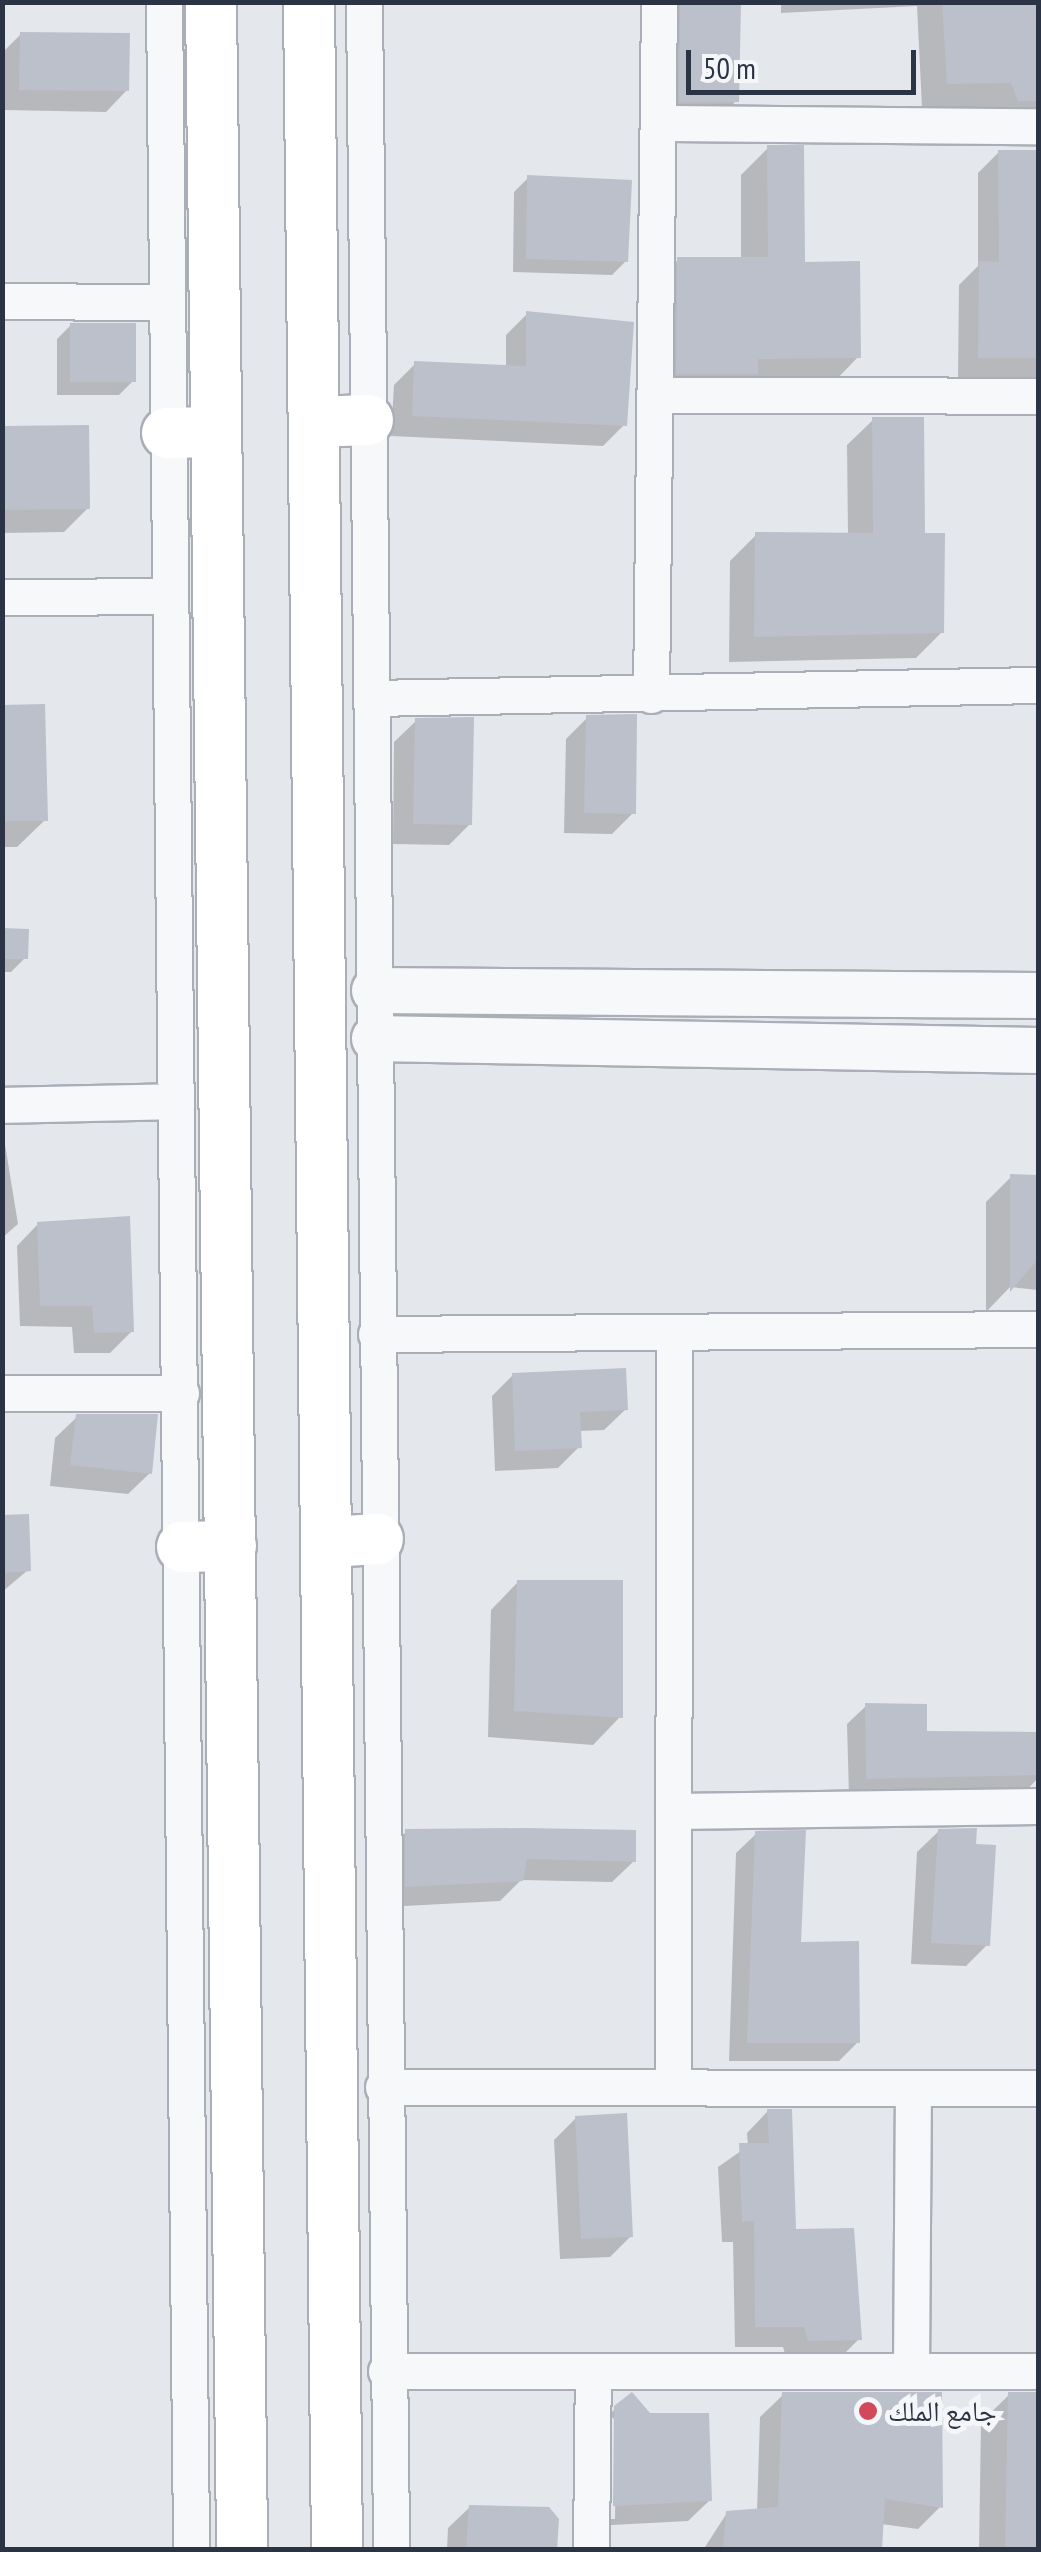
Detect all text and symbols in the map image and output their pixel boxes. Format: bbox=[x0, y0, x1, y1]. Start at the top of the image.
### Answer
scale bar bbox=[691, 30, 921, 92]
text: 50 m bbox=[703, 48, 756, 87]
place label: جامع الملك bbox=[888, 2394, 997, 2428]
marker: جامع الملك bbox=[857, 2400, 879, 2422]

